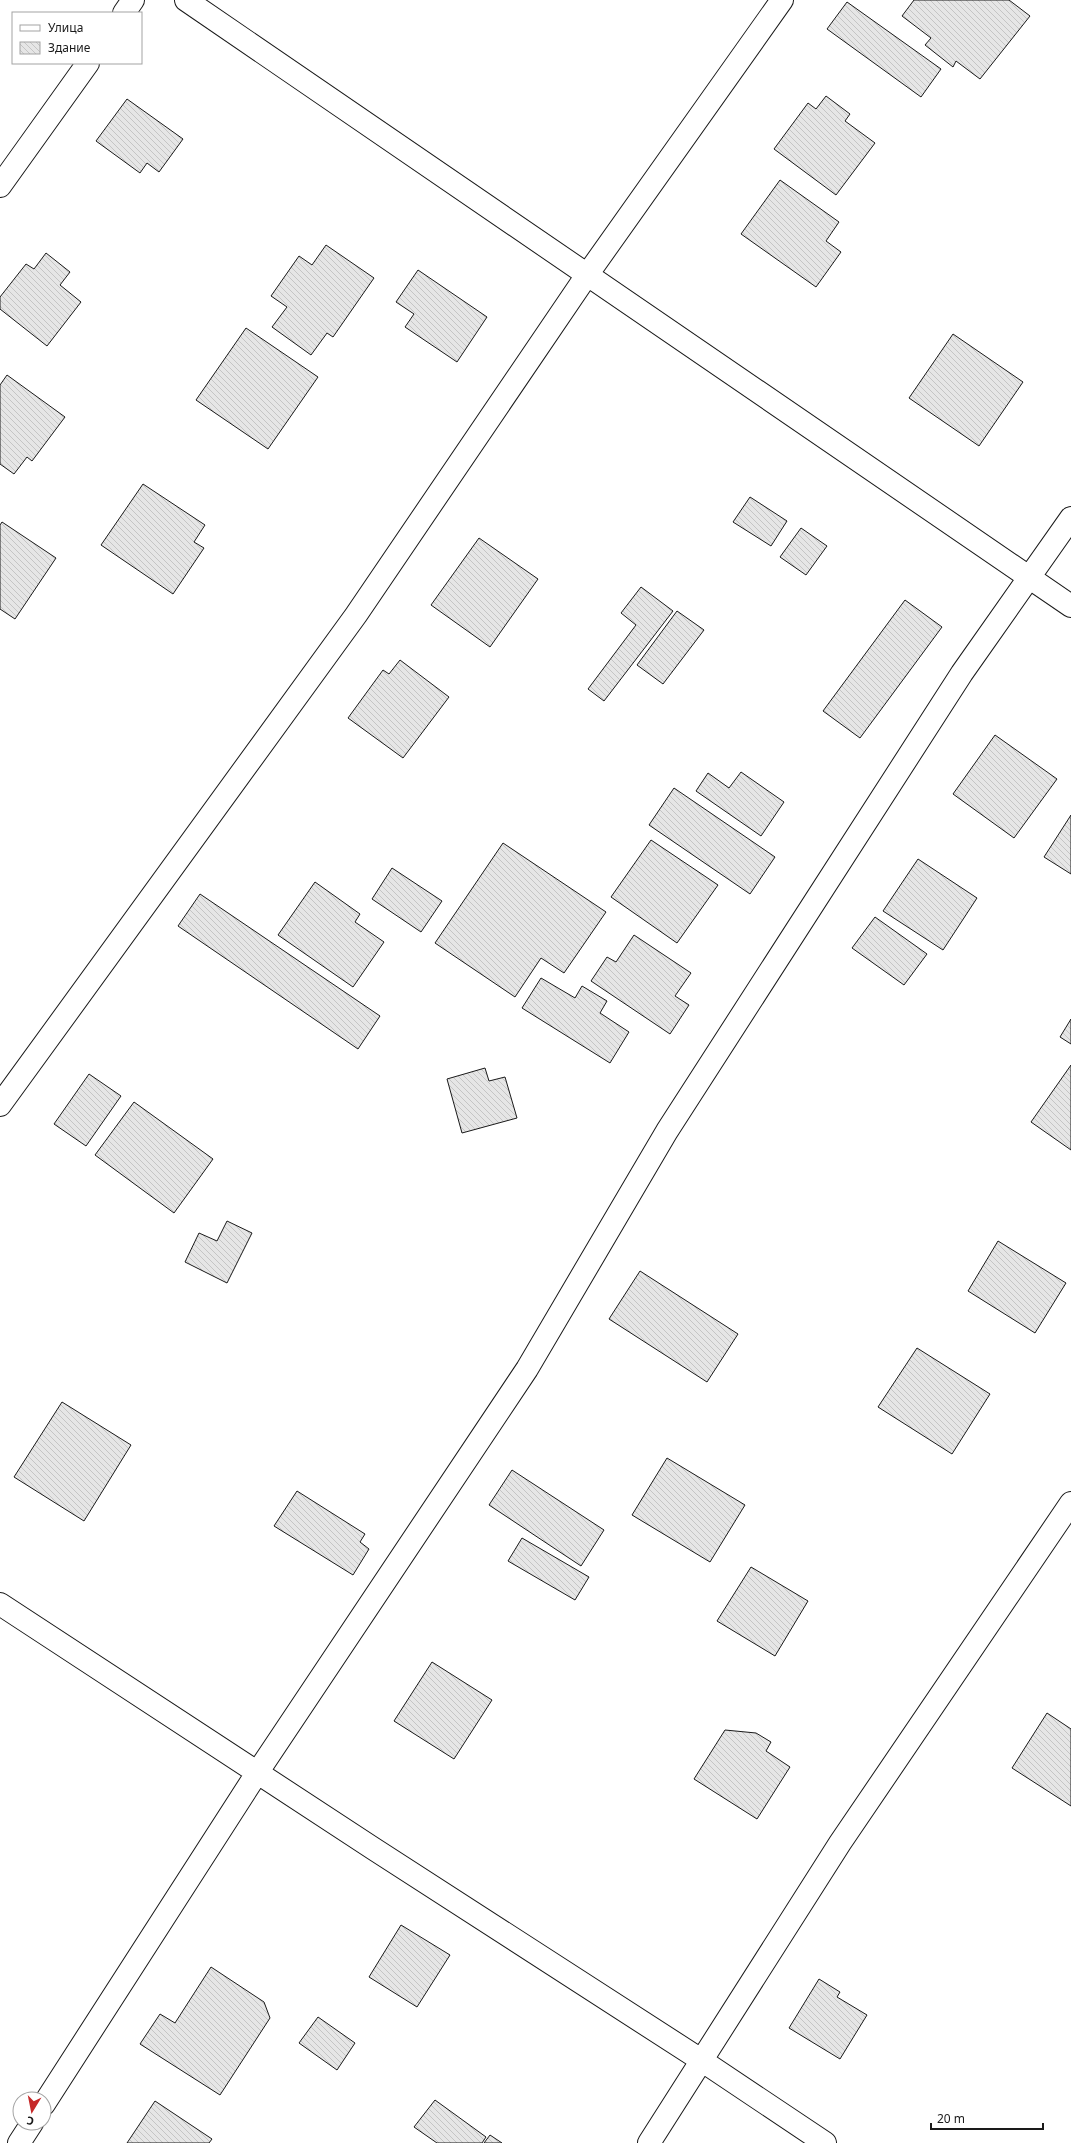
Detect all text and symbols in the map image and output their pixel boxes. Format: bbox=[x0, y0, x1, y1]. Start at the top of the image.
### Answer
legend bbox=[12, 12, 142, 64]
text: Улица bbox=[48, 19, 83, 36]
text: Здание bbox=[48, 39, 91, 56]
north arrow bbox=[12, 2091, 52, 2131]
scale bar bbox=[931, 2105, 1043, 2131]
text: 20 m bbox=[937, 2110, 965, 2127]
text: С bbox=[25, 2113, 35, 2129]

